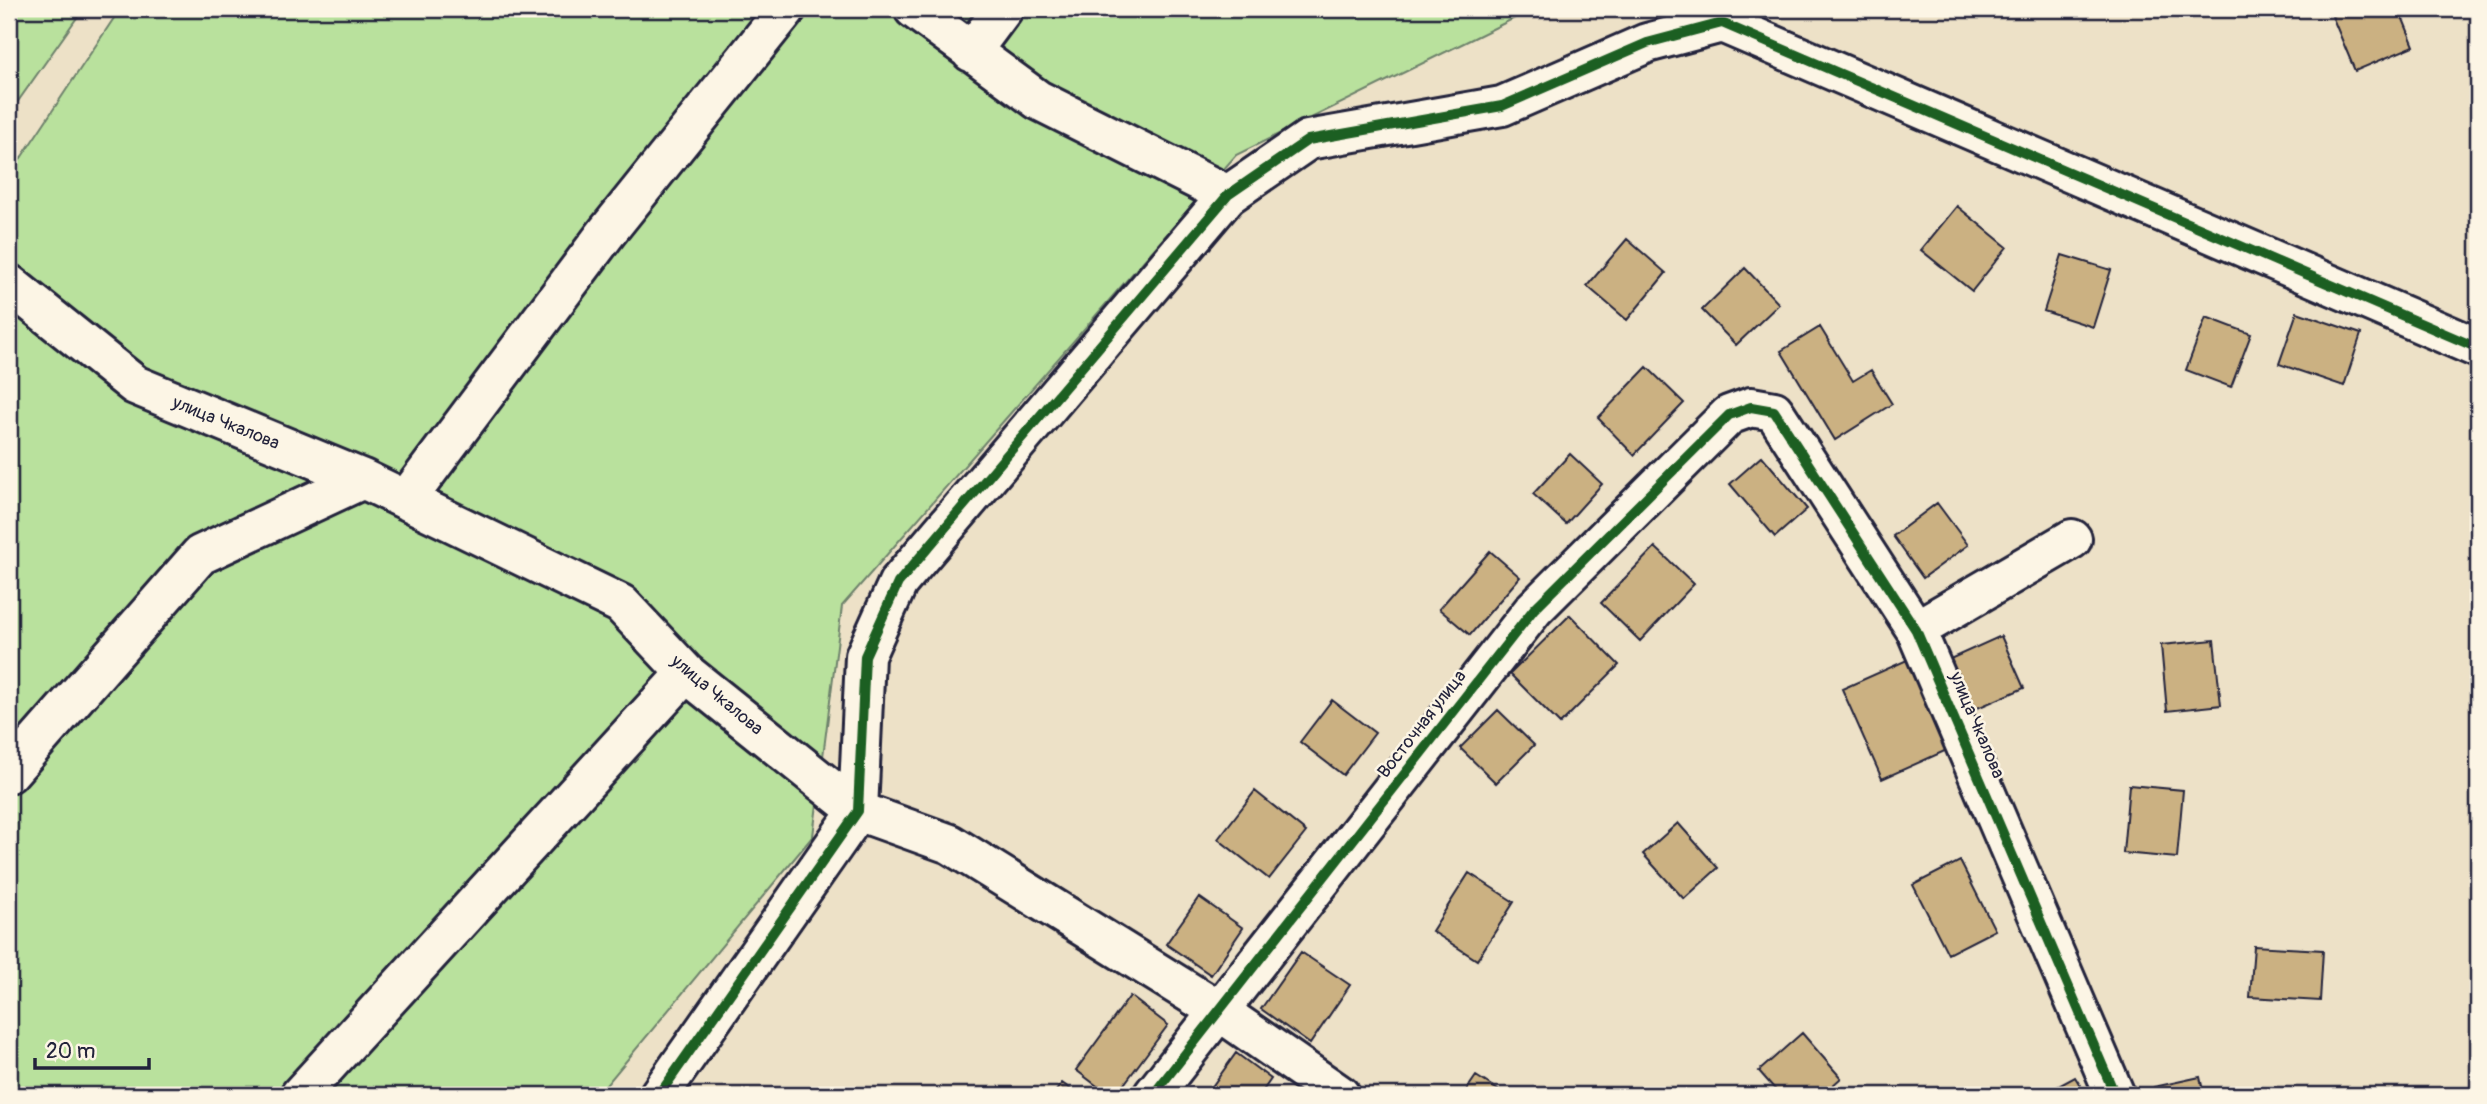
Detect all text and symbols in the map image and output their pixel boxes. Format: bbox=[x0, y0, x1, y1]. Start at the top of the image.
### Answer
street label: улица Чкалова bbox=[168, 391, 283, 455]
street label: улица Чкалова bbox=[665, 649, 768, 740]
street label: Восточная улица bbox=[1373, 665, 1471, 783]
street label: улица Чкалова bbox=[1944, 667, 2010, 782]
scale bar bbox=[35, 1027, 149, 1071]
text: 20 m bbox=[46, 1038, 95, 1065]

